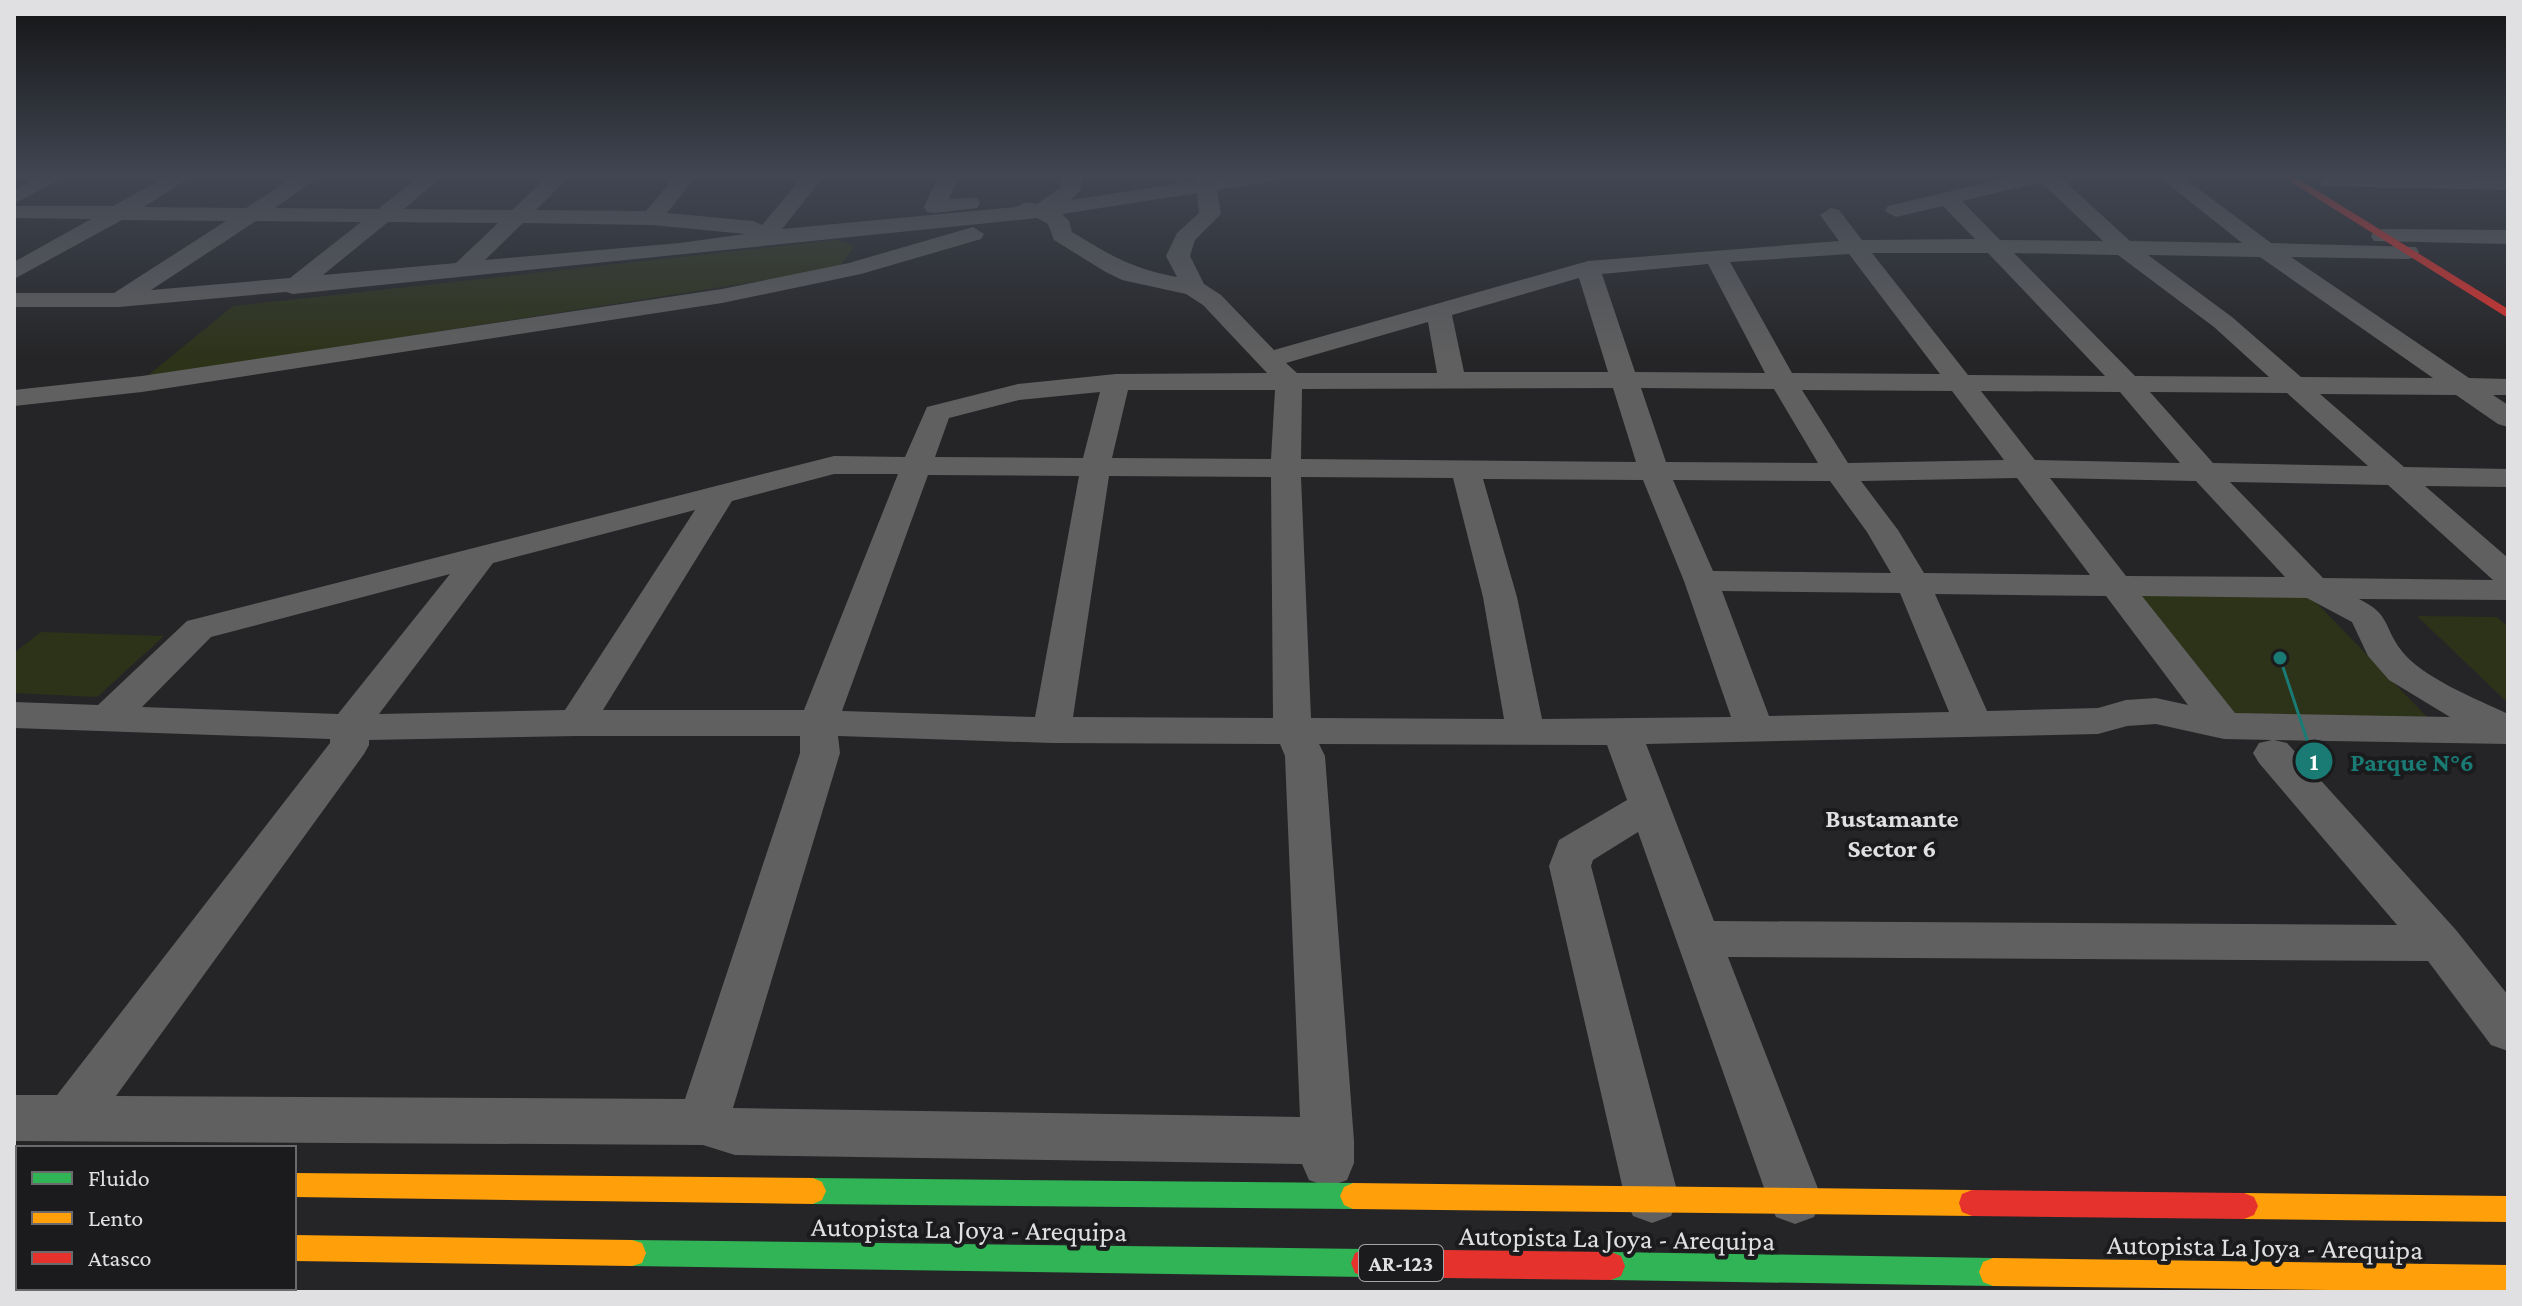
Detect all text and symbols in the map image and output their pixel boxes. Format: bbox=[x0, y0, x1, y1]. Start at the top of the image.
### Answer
callout: Parque N°6 bbox=[2294, 736, 2490, 786]
text: 1 bbox=[2310, 748, 2319, 775]
text: Parque N°6 bbox=[2350, 748, 2474, 777]
district label: Bustamante Sector 6 bbox=[1825, 804, 1959, 863]
legend bbox=[16, 1146, 296, 1290]
text: Fluido bbox=[88, 1164, 150, 1191]
text: Lento bbox=[88, 1204, 143, 1231]
street label: Autopista La Joya - Arequipa bbox=[811, 1211, 1127, 1247]
street label: Autopista La Joya - Arequipa bbox=[1459, 1220, 1775, 1256]
street label: Autopista La Joya - Arequipa bbox=[2107, 1229, 2423, 1265]
text: Atasco bbox=[88, 1244, 152, 1271]
road number: AR-123 bbox=[1359, 1245, 1443, 1281]

